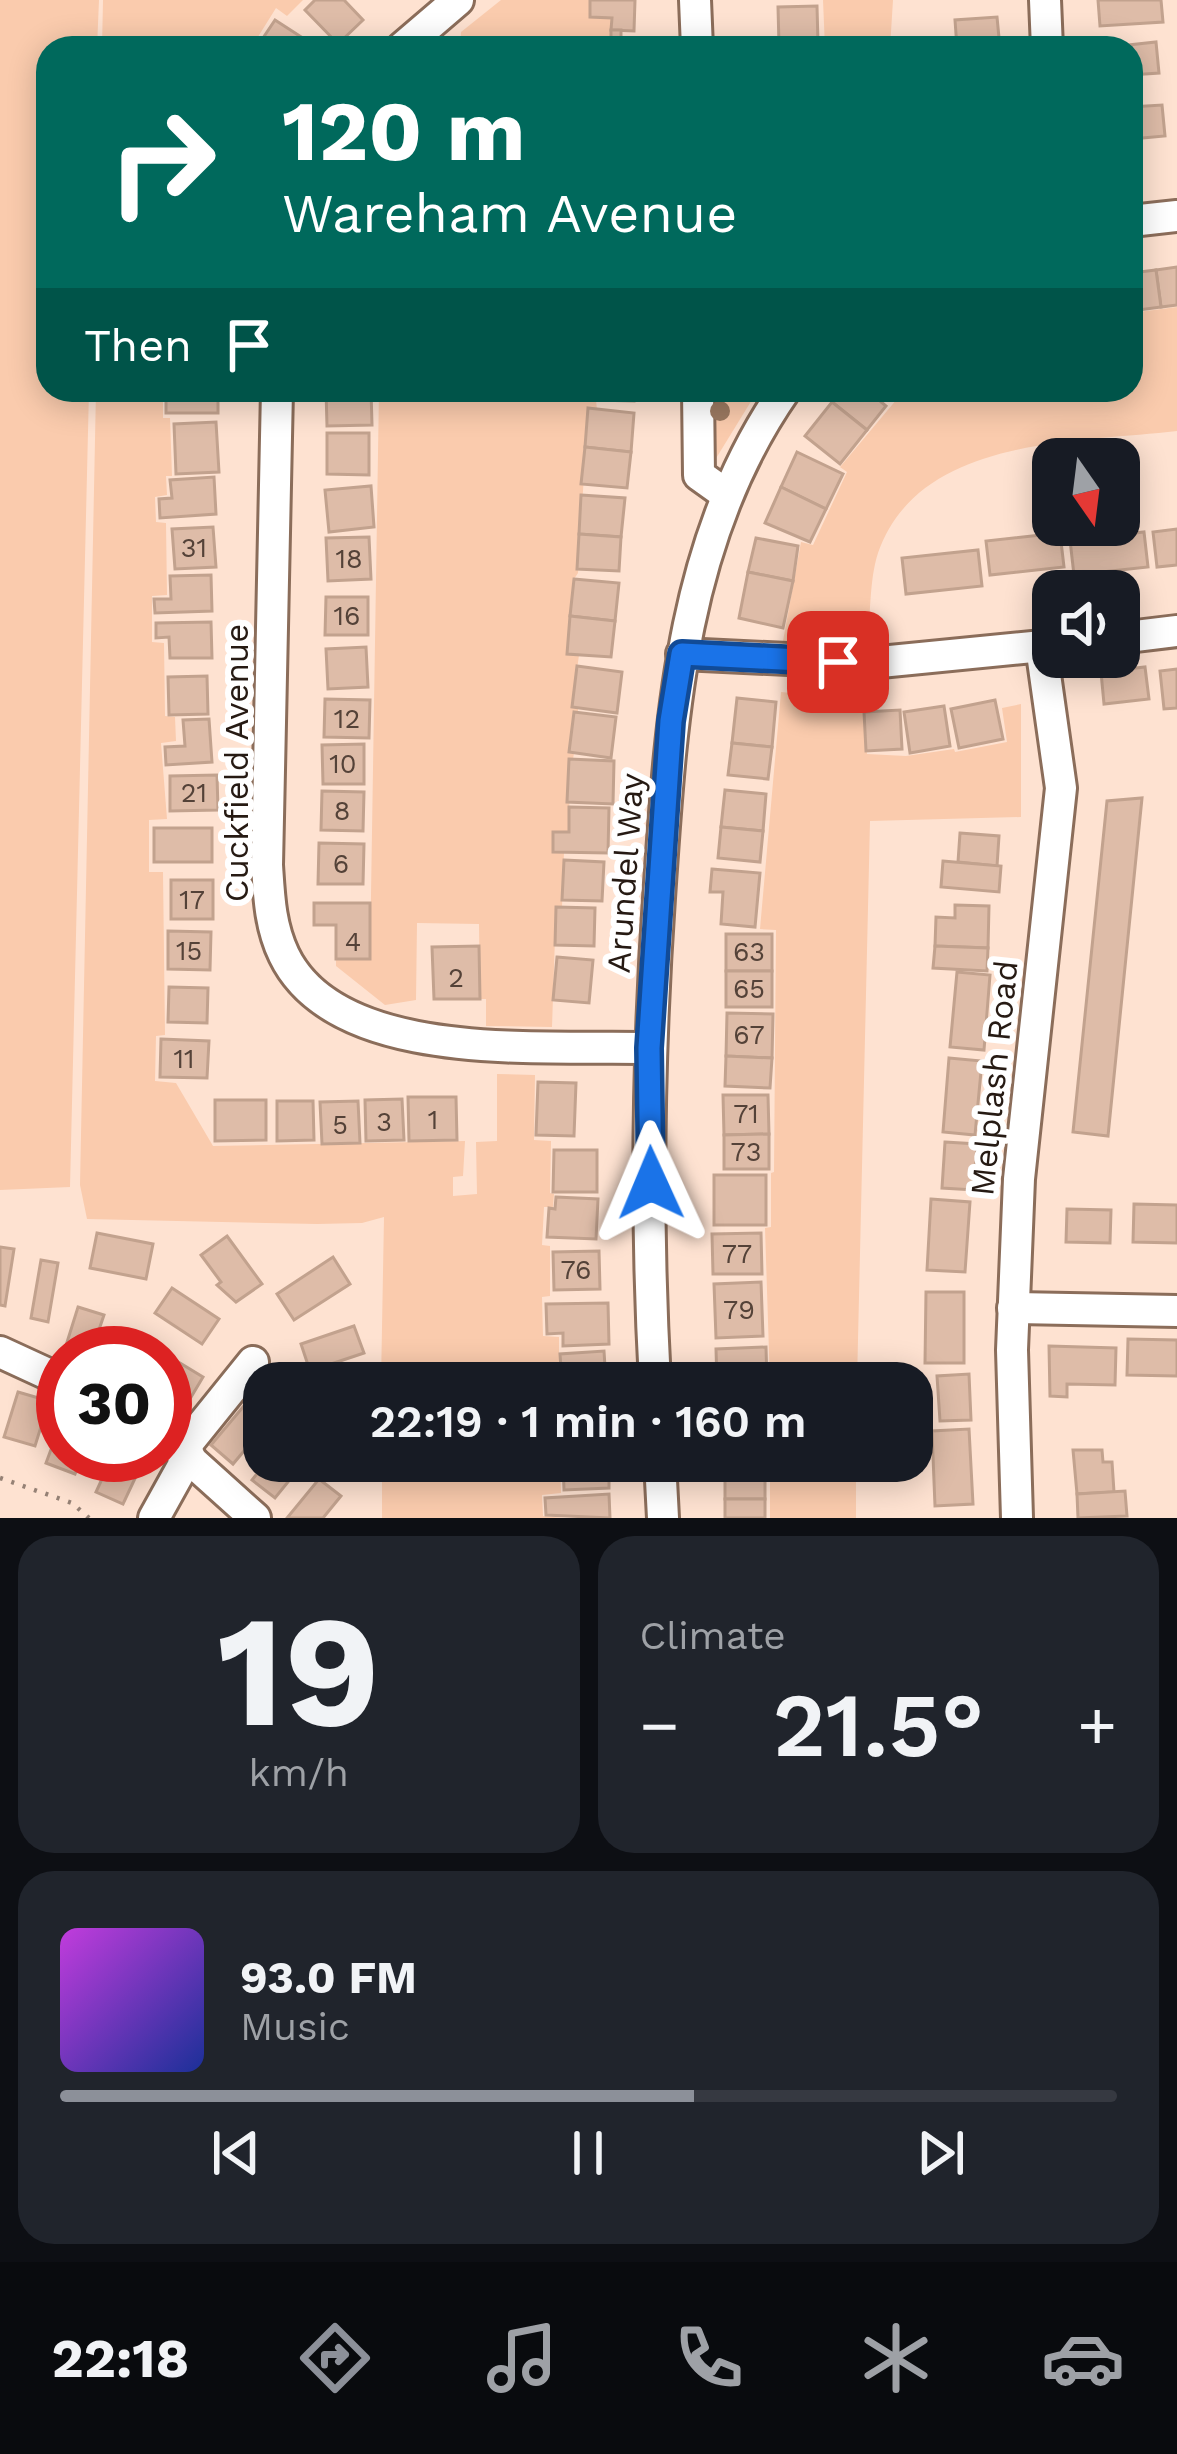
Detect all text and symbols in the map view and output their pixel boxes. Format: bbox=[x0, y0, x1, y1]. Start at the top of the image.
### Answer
text: 120 m bbox=[282, 82, 525, 180]
icon: right bbox=[84, 84, 240, 240]
text: Wareham Avenue bbox=[282, 182, 737, 245]
icon: arrive bbox=[216, 312, 282, 378]
text: Then bbox=[84, 319, 192, 372]
north arrow bbox=[1032, 438, 1140, 546]
map controls bbox=[1032, 438, 1140, 678]
house number: 31 bbox=[181, 532, 207, 564]
house number: 18 bbox=[335, 543, 363, 575]
button: sound bbox=[1032, 570, 1140, 678]
house number: 16 bbox=[334, 600, 360, 632]
pin bbox=[787, 611, 889, 713]
street label: Cuckfield Avenue bbox=[217, 624, 256, 902]
icon: arrive bbox=[805, 629, 871, 695]
house number: 12 bbox=[334, 703, 360, 735]
house number: 10 bbox=[329, 748, 357, 780]
street label: Arundel Way bbox=[599, 772, 651, 974]
house number: 21 bbox=[181, 777, 207, 809]
house number: 8 bbox=[334, 795, 350, 827]
house number: 6 bbox=[333, 848, 349, 880]
house number: 17 bbox=[179, 884, 205, 916]
house number: 4 bbox=[345, 926, 361, 958]
house number: 15 bbox=[176, 935, 202, 967]
house number: 63 bbox=[733, 936, 765, 968]
street label: Melplash Road bbox=[962, 959, 1026, 1197]
house number: 2 bbox=[448, 962, 464, 994]
house number: 65 bbox=[733, 973, 765, 1005]
house number: 67 bbox=[733, 1019, 765, 1051]
house number: 11 bbox=[173, 1043, 195, 1075]
house number: 71 bbox=[733, 1098, 759, 1130]
house number: 1 bbox=[428, 1104, 438, 1136]
house number: 3 bbox=[376, 1106, 392, 1138]
house number: 5 bbox=[332, 1109, 348, 1141]
position arrow bbox=[588, 1120, 714, 1246]
house number: 73 bbox=[731, 1136, 761, 1168]
house number: 77 bbox=[722, 1238, 752, 1270]
house number: 76 bbox=[560, 1254, 592, 1286]
house number: 79 bbox=[723, 1294, 755, 1326]
speed limit sign: 30 bbox=[36, 1326, 192, 1482]
text: 22:19 · 1 min · 160 m bbox=[370, 1395, 806, 1448]
text: 19 bbox=[217, 1580, 380, 1763]
text: Climate bbox=[640, 1613, 786, 1658]
text: 21.5° bbox=[772, 1672, 984, 1778]
text: − bbox=[640, 1687, 679, 1764]
text: + bbox=[1077, 1687, 1117, 1764]
text: km/h bbox=[249, 1750, 349, 1795]
text: 93.0 FM bbox=[240, 1951, 417, 2004]
text: Music bbox=[240, 2004, 350, 2049]
icon: previous bbox=[203, 2120, 269, 2186]
icon: pause bbox=[555, 2120, 621, 2186]
icon: next bbox=[908, 2120, 974, 2186]
icon: directions bbox=[293, 2316, 377, 2400]
icon: music bbox=[480, 2316, 564, 2400]
icon: phone bbox=[667, 2316, 751, 2400]
icon: climate bbox=[854, 2316, 938, 2400]
icon: car bbox=[1041, 2316, 1125, 2400]
text: 22:18 bbox=[52, 2327, 189, 2390]

